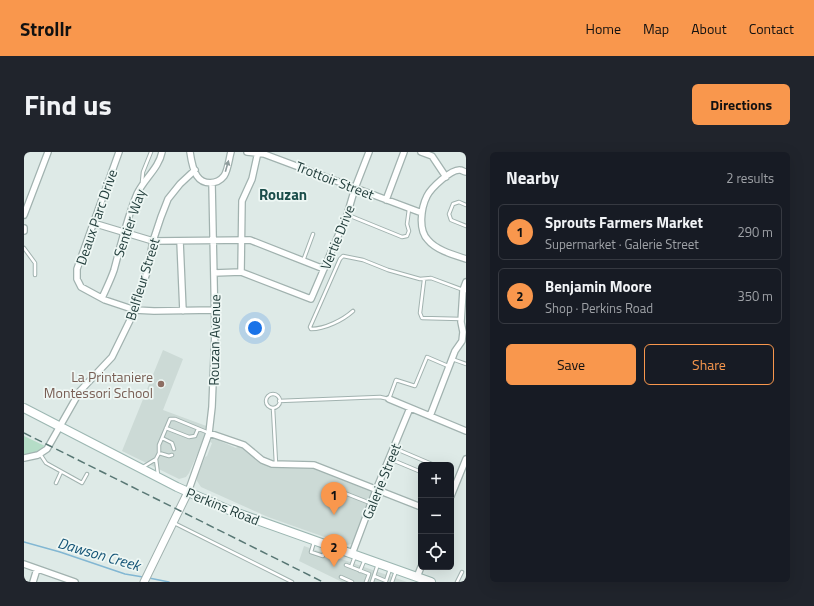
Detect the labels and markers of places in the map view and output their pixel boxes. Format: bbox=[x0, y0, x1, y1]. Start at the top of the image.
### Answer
place label: La Printaniere Montessori School bbox=[44, 366, 153, 403]
marker: La Printaniere Montessori School bbox=[156, 379, 166, 389]
pin: 1 bbox=[321, 482, 347, 515]
pin: 2 bbox=[321, 534, 347, 567]

